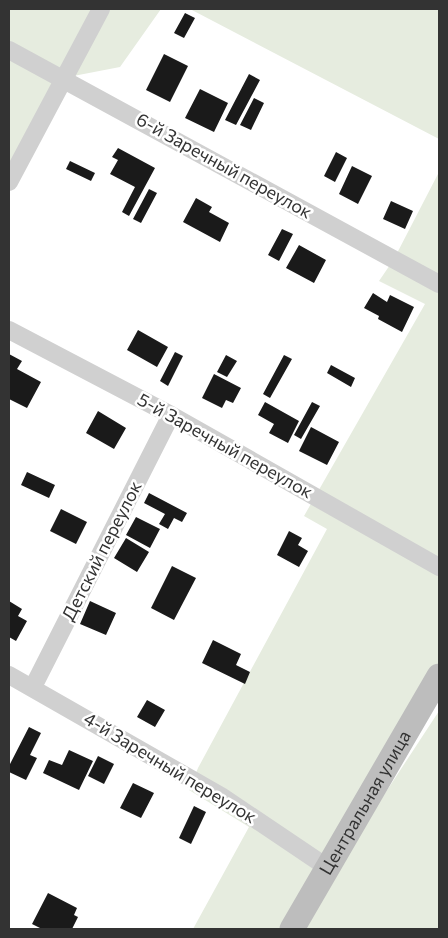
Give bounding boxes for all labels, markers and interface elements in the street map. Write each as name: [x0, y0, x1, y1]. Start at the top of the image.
street label: 6-й Заречный переулок: [133, 108, 317, 223]
street label: 5-й Заречный переулок: [134, 388, 317, 503]
street label: Детский переулок: [56, 477, 146, 624]
street label: 4-й Заречный переулок: [80, 707, 261, 828]
street label: Центральная улица: [314, 726, 415, 878]

